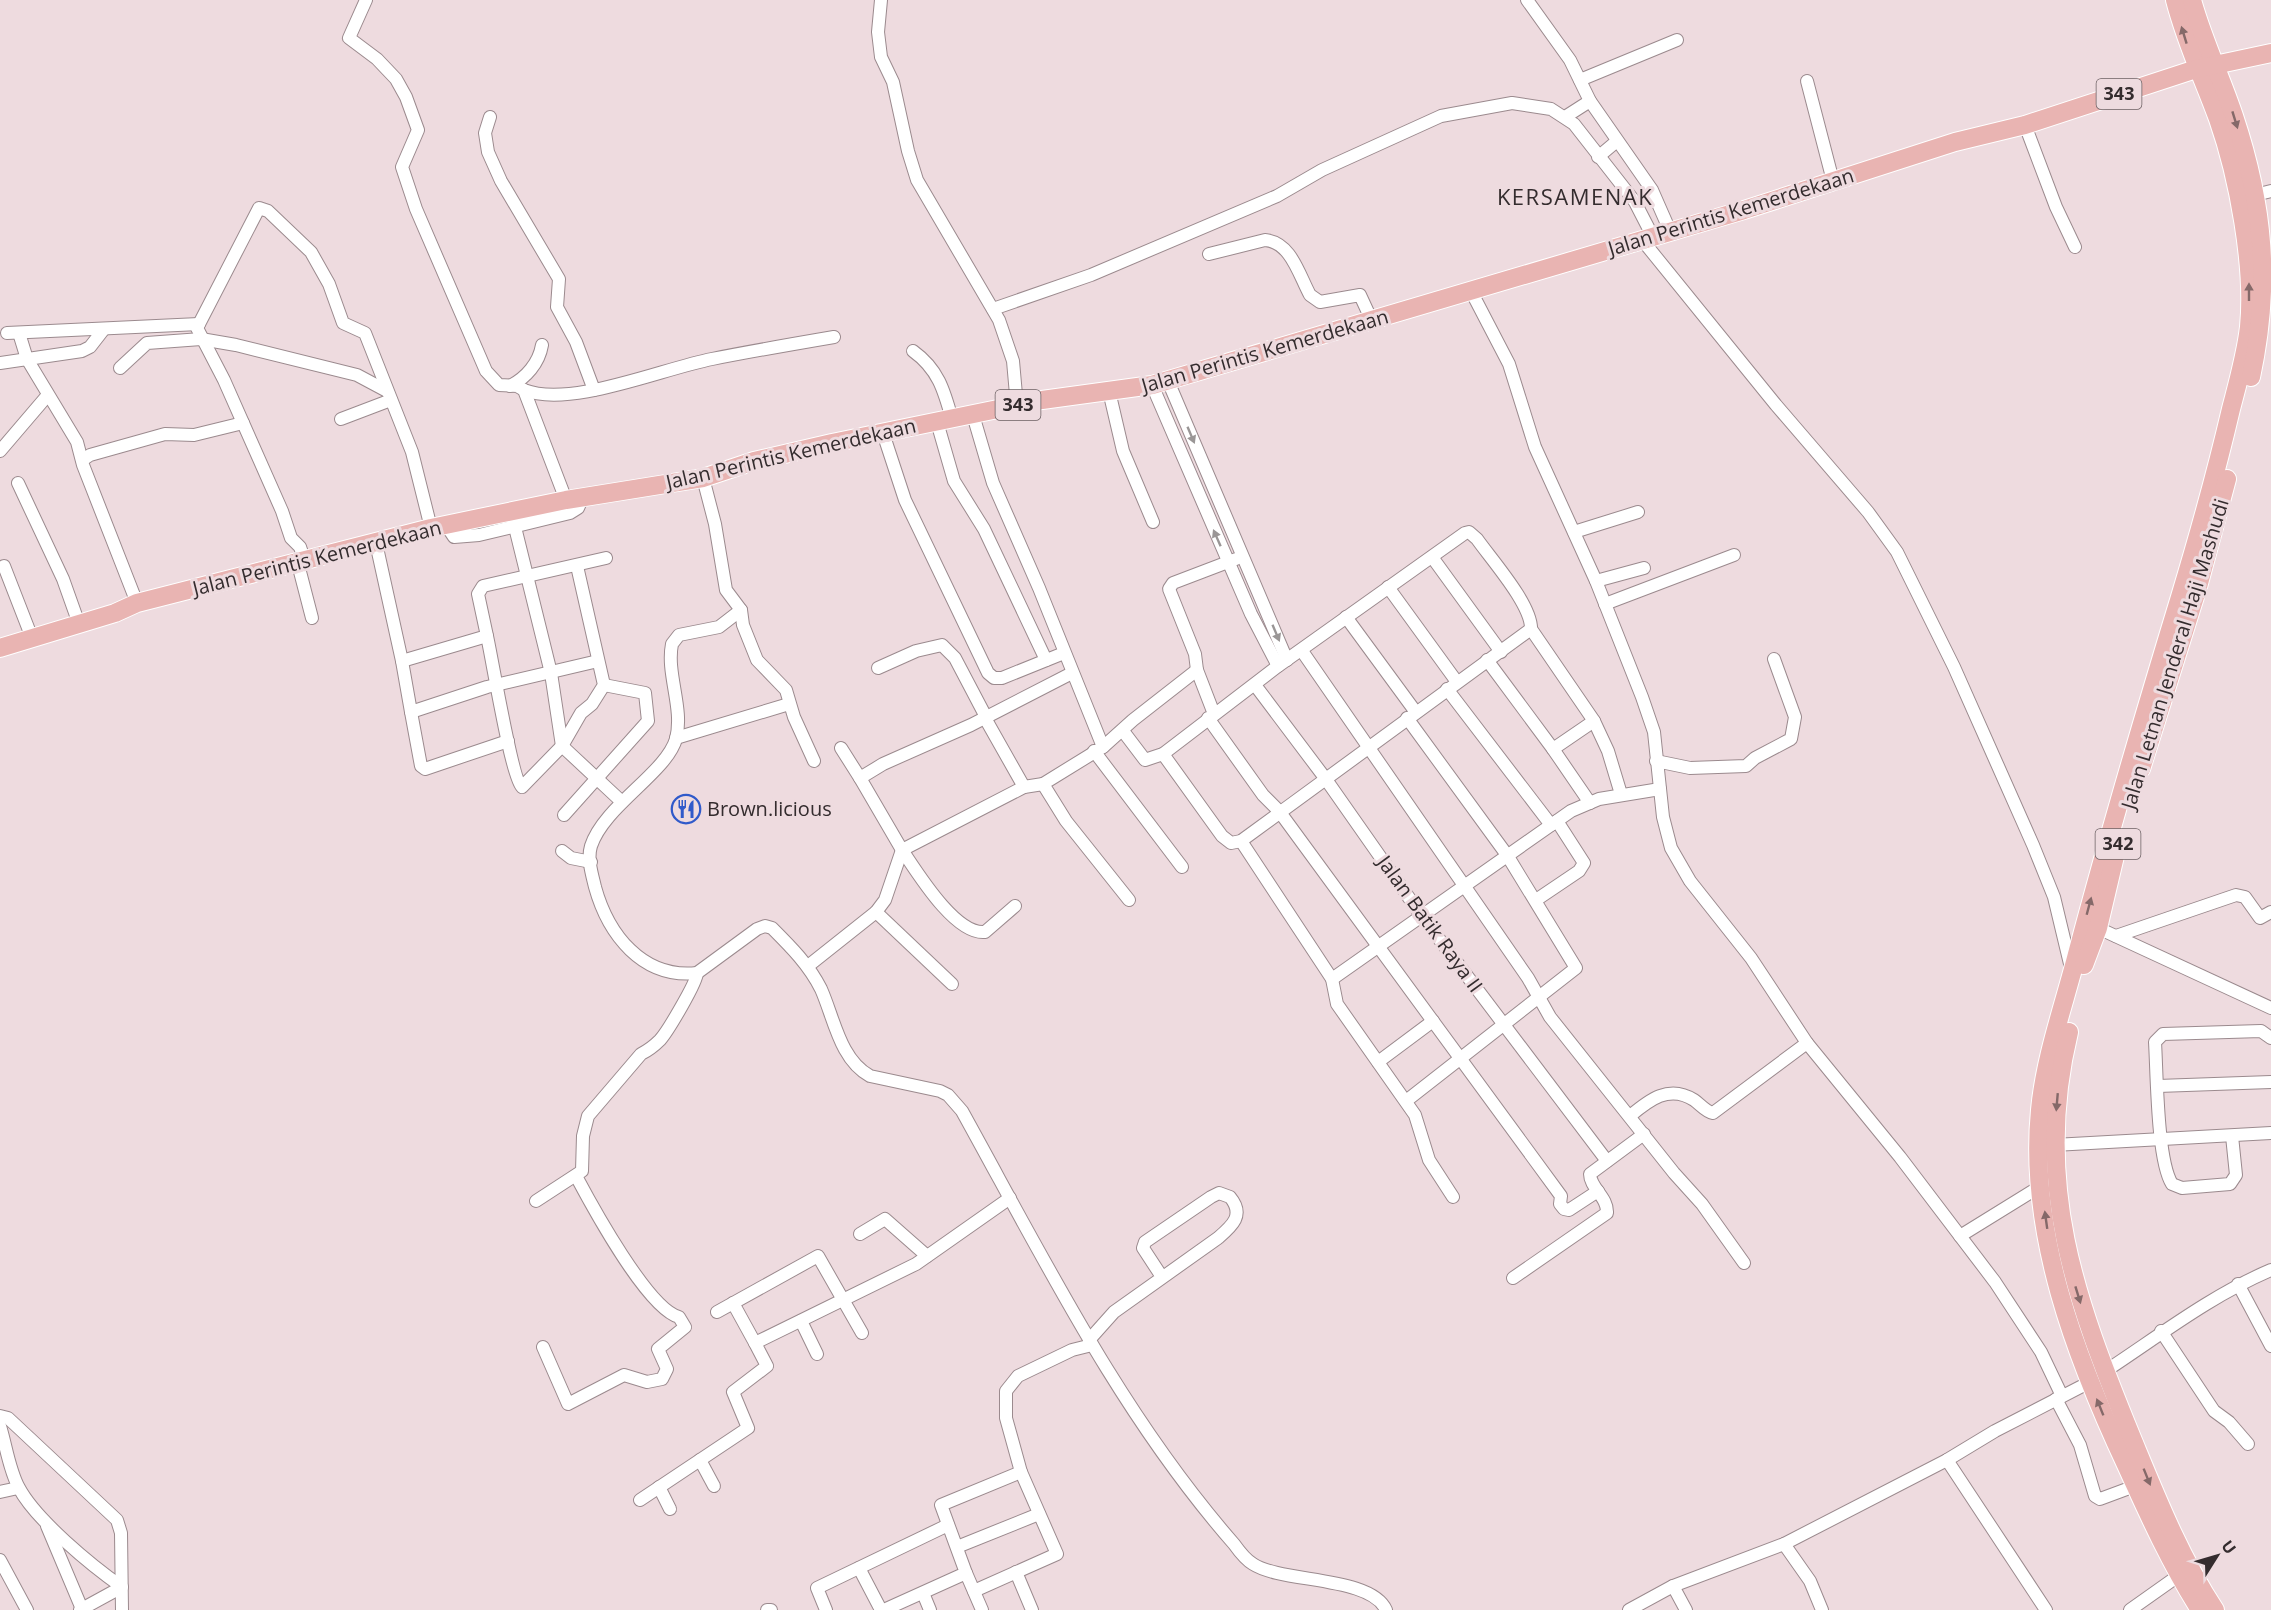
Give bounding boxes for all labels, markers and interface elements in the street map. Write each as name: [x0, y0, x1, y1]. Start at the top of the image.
one-way arrow: [2179, 26, 2188, 44]
road number: 343: [2096, 79, 2142, 109]
one-way arrow: [2231, 111, 2240, 129]
street label: Jalan Perintis Kemerdekaan: [1603, 161, 1857, 262]
district label: KERSAMENAK: [1497, 181, 1653, 211]
one-way arrow: [2244, 282, 2254, 301]
street label: Jalan Perintis Kemerdekaan: [1136, 302, 1391, 399]
road number: 343: [996, 390, 1040, 420]
street label: Jalan Perintis Kemerdekaan: [661, 412, 918, 496]
one-way arrow: [1186, 426, 1196, 444]
street label: Jalan Letnan Jenderal Haji Mashudi: [2114, 495, 2235, 814]
street label: Jalan Perintis Kemerdekaan: [188, 513, 444, 602]
one-way arrow: [1212, 528, 1222, 546]
one-way arrow: [1271, 625, 1280, 642]
restaurant icon: Brown.licious: [670, 793, 702, 825]
place label: Brown.licious: [707, 795, 832, 822]
road number: 342: [2096, 829, 2140, 859]
street label: Jalan Batik Raya II: [1370, 848, 1489, 998]
one-way arrow: [2085, 897, 2094, 915]
one-way arrow: [2052, 1093, 2062, 1112]
one-way arrow: [2041, 1211, 2050, 1230]
one-way arrow: [2074, 1286, 2083, 1304]
one-way arrow: [2095, 1398, 2104, 1416]
one-way arrow: [2143, 1468, 2153, 1486]
north arrow: [2187, 1526, 2247, 1586]
text: U: [2217, 1536, 2241, 1558]

